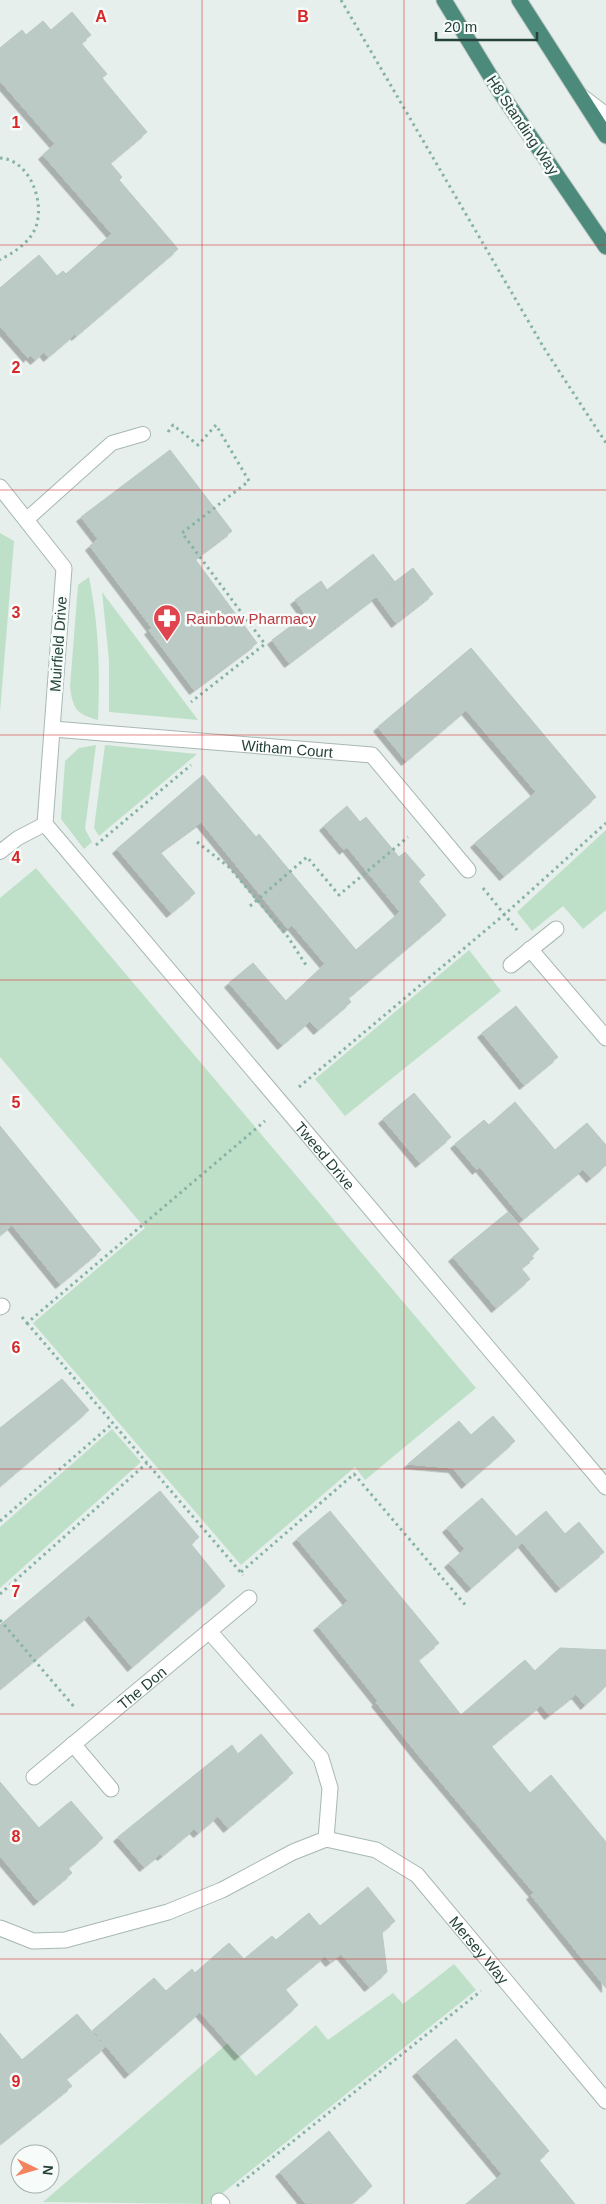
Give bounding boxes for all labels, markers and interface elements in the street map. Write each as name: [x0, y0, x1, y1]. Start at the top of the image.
text: A: [95, 8, 107, 25]
text: B: [297, 8, 309, 25]
scale bar: [436, 10, 537, 42]
text: 20 m: [444, 18, 477, 35]
street label: H8 Standing Way: [483, 72, 563, 178]
text: 1: [12, 114, 21, 131]
text: 2: [12, 359, 21, 376]
street label: Muirfield Drive: [46, 596, 70, 692]
pharmacy icon: Rainbow Pharmacy: [152, 603, 182, 642]
text: 3: [12, 604, 21, 621]
place label: Rainbow Pharmacy: [186, 610, 317, 627]
street label: Witham Court: [241, 736, 334, 760]
text: 4: [12, 849, 21, 866]
text: 5: [12, 1094, 21, 1111]
street label: Tweed Drive: [292, 1118, 359, 1193]
text: 6: [12, 1339, 21, 1356]
text: 7: [12, 1583, 21, 1600]
street label: The Don: [114, 1662, 169, 1712]
text: 8: [12, 1828, 21, 1845]
street label: Mersey Way: [446, 1912, 513, 1987]
text: 9: [12, 2073, 21, 2090]
north arrow: [10, 2144, 60, 2194]
text: N: [40, 2164, 56, 2176]

